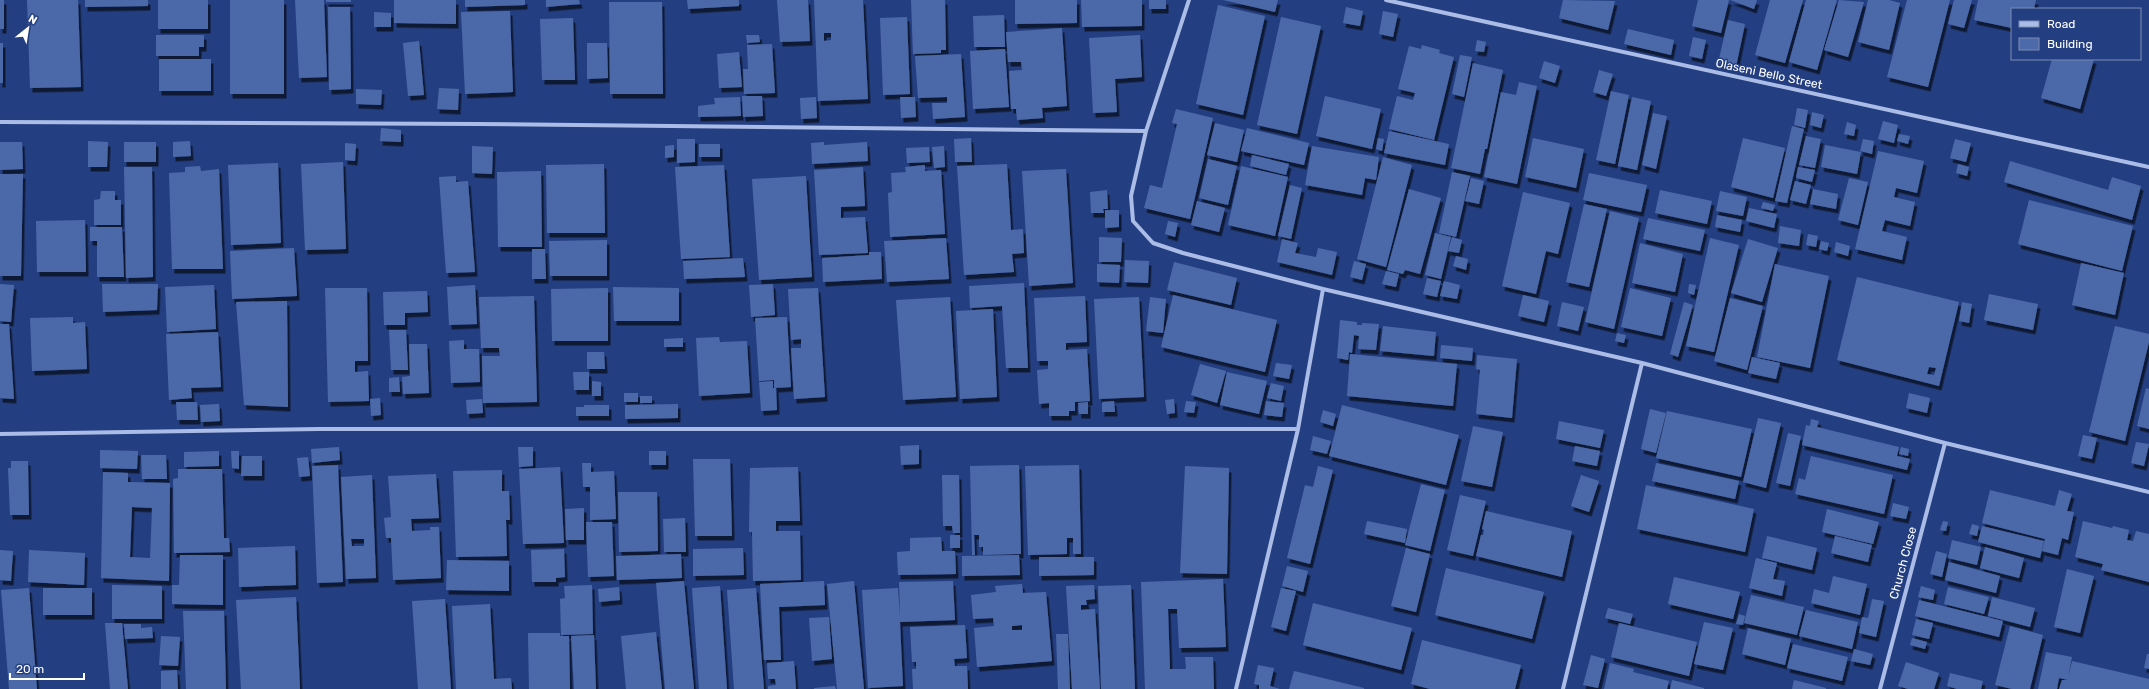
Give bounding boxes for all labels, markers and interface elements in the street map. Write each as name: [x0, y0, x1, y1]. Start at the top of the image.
north arrow: [8, 8, 48, 48]
legend: [2011, 8, 2141, 60]
text: N: [26, 12, 39, 27]
text: Road: [2047, 17, 2075, 31]
text: Building: [2047, 37, 2093, 51]
street label: Olaseni Bello Street: [1714, 56, 1824, 92]
street label: Church Close: [1887, 525, 1919, 601]
scale bar: [10, 655, 84, 681]
text: 20 m: [16, 662, 44, 676]

